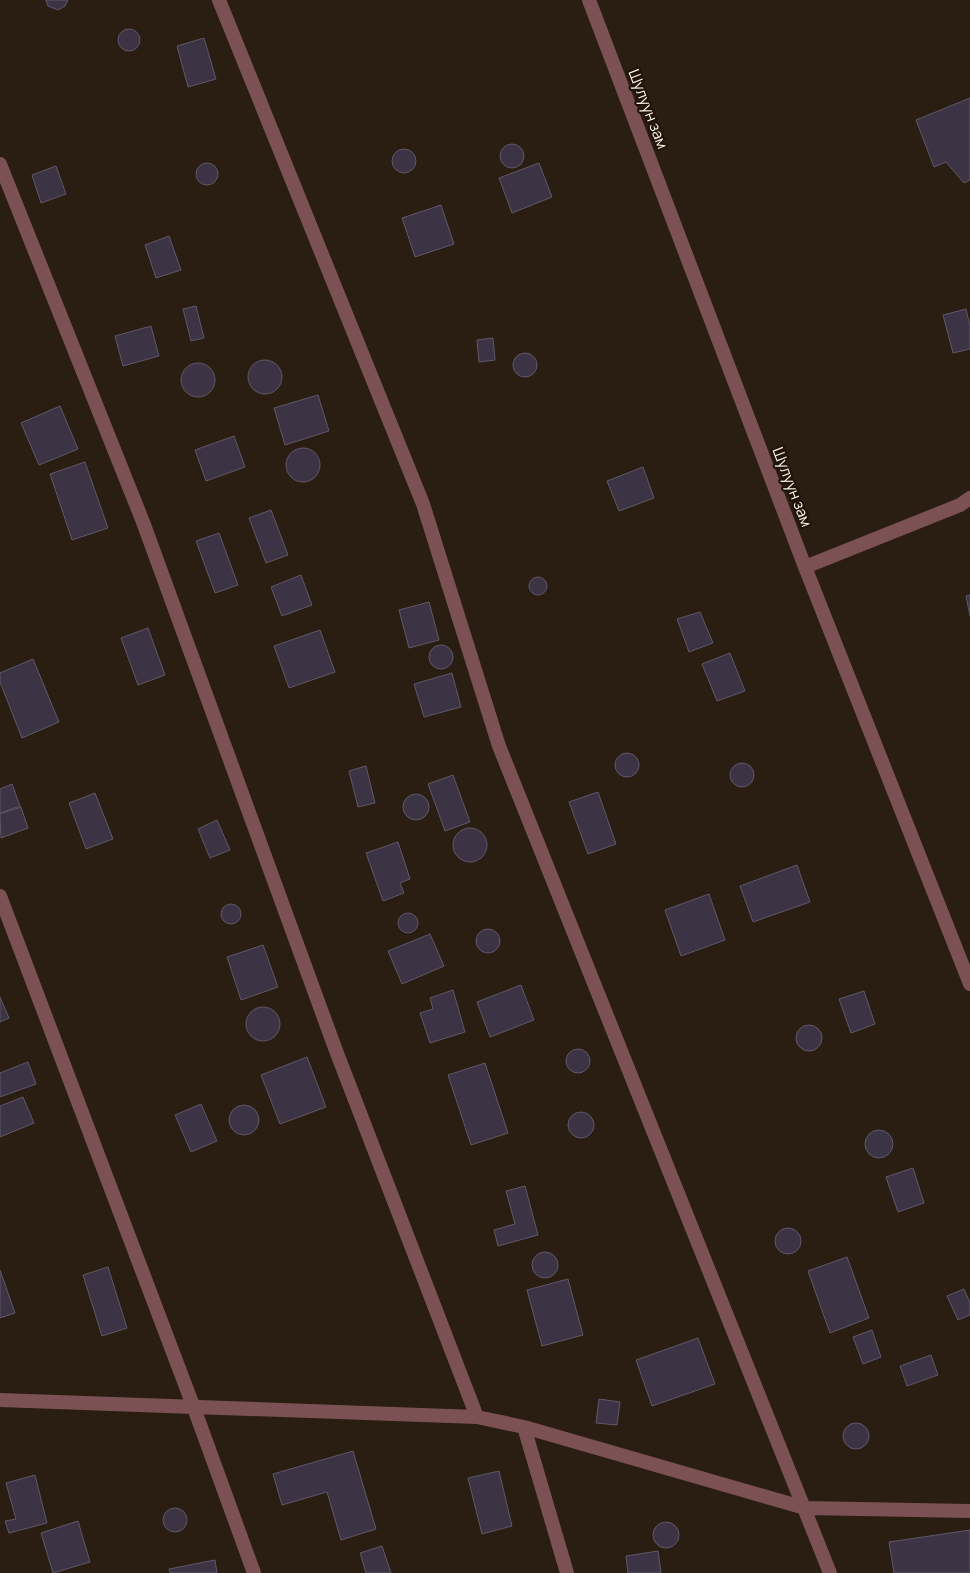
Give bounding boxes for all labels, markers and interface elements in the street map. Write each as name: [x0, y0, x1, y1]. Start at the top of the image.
street label: Шулуун зам: [624, 66, 673, 152]
street label: Шулуун зам: [768, 444, 817, 530]

